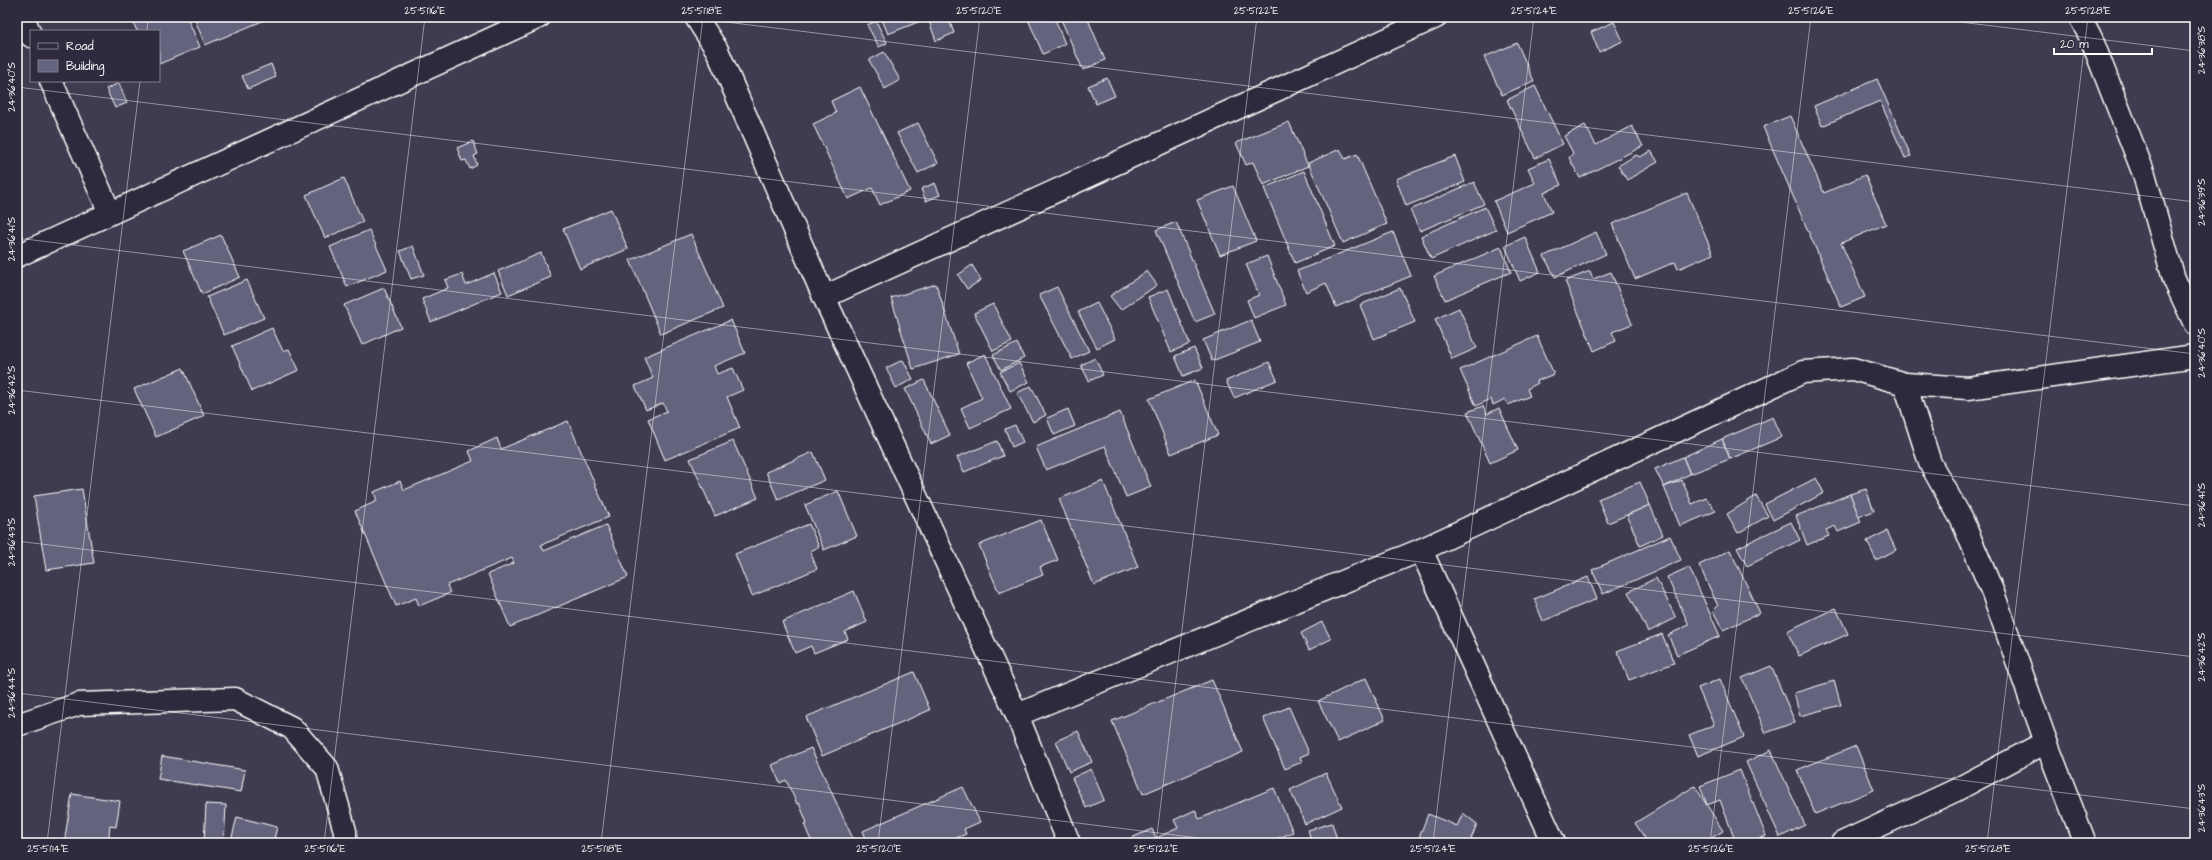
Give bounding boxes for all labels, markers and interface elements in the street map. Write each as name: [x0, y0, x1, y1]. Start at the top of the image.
text: 25°51'16"E: [405, 4, 445, 18]
text: 25°51'18"E: [681, 4, 723, 18]
text: 25°51'20"E: [956, 4, 1002, 18]
text: 25°51'22"E: [1234, 4, 1278, 18]
text: 25°51'24"E: [1511, 4, 1557, 18]
text: 25°51'26"E: [1788, 4, 1834, 18]
text: 25°51'28"E: [2065, 4, 2111, 18]
text: 24°36'38"S: [2195, 25, 2209, 74]
legend: [30, 30, 160, 82]
scale bar: [2054, 30, 2152, 56]
text: 20 m: [2060, 36, 2089, 53]
text: Road: [66, 38, 94, 55]
text: Building: [66, 58, 104, 76]
text: 24°36'40"S: [5, 62, 19, 112]
text: 24°36'39"S: [2195, 178, 2209, 226]
text: 24°36'41"S: [5, 216, 19, 261]
text: 24°36'40"S: [2195, 328, 2209, 378]
text: 24°36'42"S: [5, 365, 19, 415]
text: 24°36'41"S: [2195, 482, 2209, 527]
text: 24°36'43"S: [5, 517, 19, 566]
text: 24°36'42"S: [2195, 632, 2209, 682]
text: 24°36'44"S: [5, 667, 19, 718]
text: 24°36'43"S: [2195, 783, 2209, 832]
text: 25°51'14"E: [27, 842, 69, 856]
text: 25°51'16"E: [305, 842, 345, 856]
text: 25°51'18"E: [581, 842, 623, 856]
text: 25°51'20"E: [856, 842, 902, 856]
text: 25°51'22"E: [1134, 842, 1178, 856]
text: 25°51'24"E: [1410, 842, 1456, 856]
text: 25°51'26"E: [1688, 842, 1734, 856]
text: 25°51'28"E: [1965, 842, 2011, 856]

